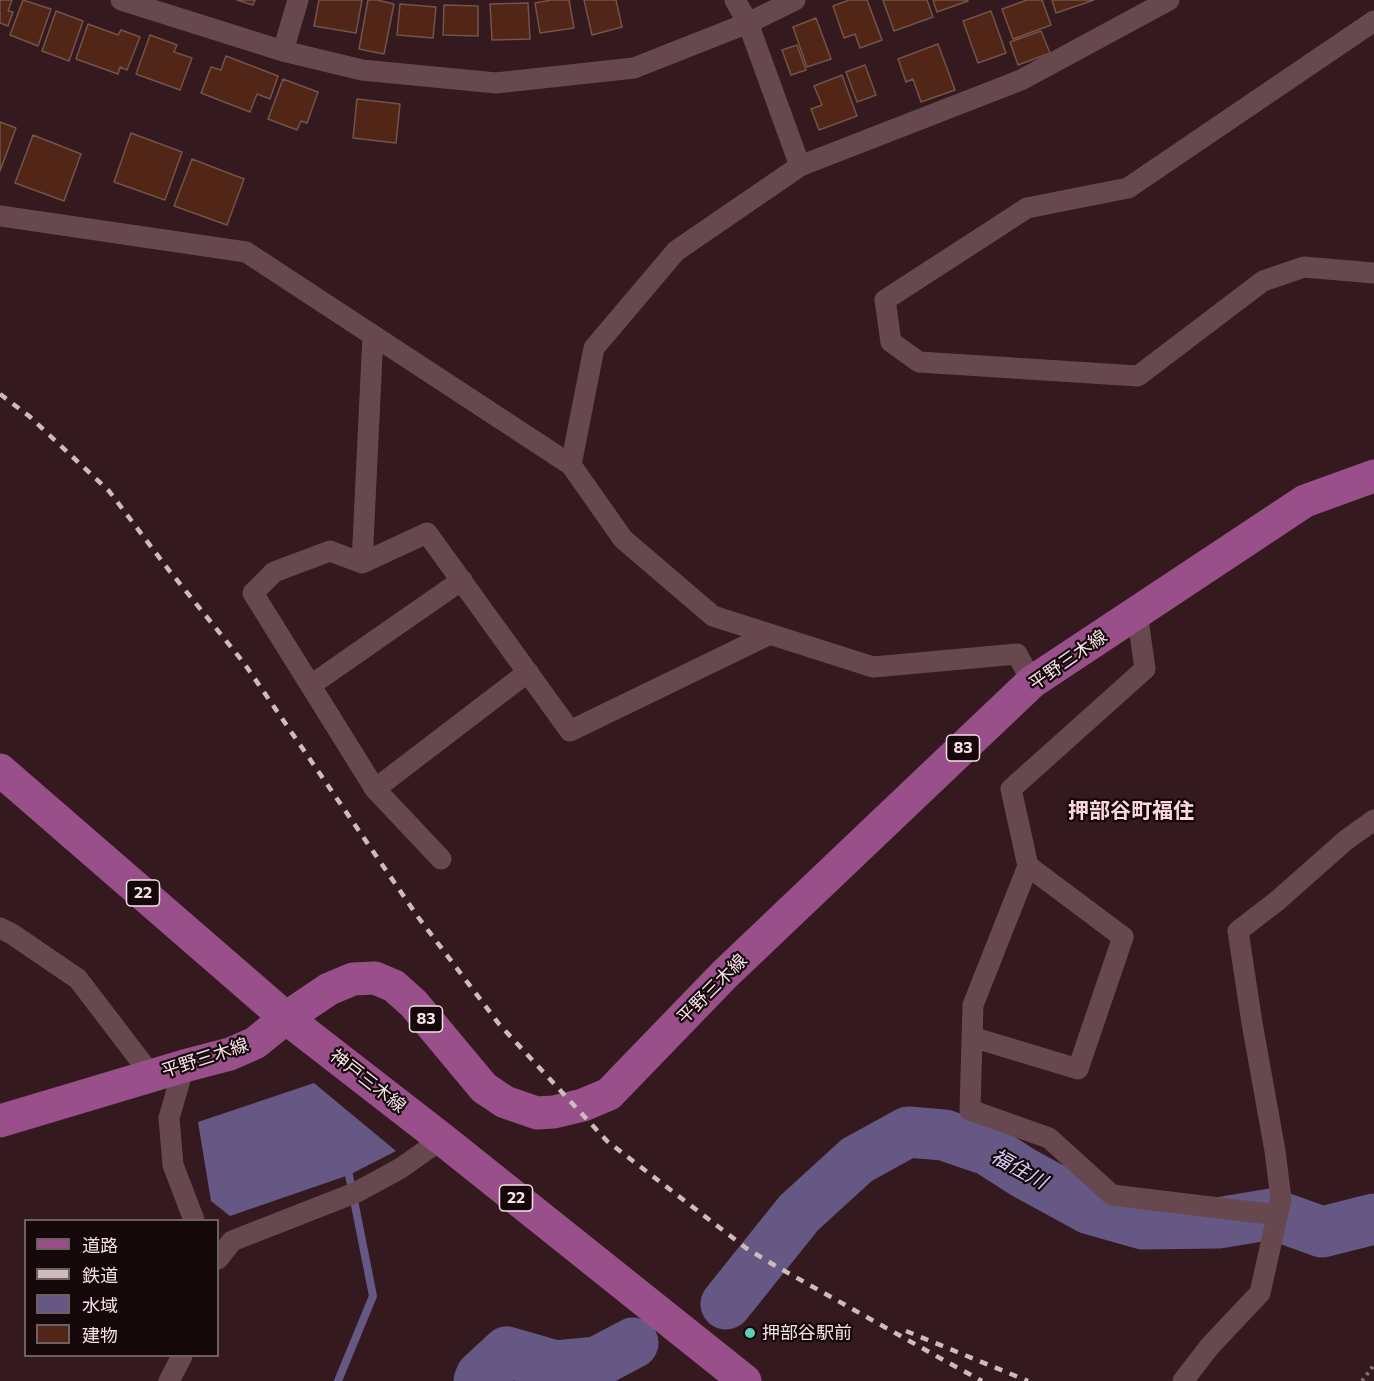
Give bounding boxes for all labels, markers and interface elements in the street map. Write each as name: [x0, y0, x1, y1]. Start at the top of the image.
street label: 平野三木線: [1025, 625, 1111, 695]
road number: 83: [946, 735, 980, 761]
district label: 押部谷町福住: [1068, 798, 1194, 824]
road number: 22: [126, 880, 160, 906]
street label: 平野三木線: [673, 950, 751, 1028]
road number: 83: [410, 1006, 442, 1032]
street label: 平野三木線: [159, 1034, 251, 1082]
street label: 神戸三木線: [326, 1045, 410, 1117]
water label: 福住川: [987, 1144, 1051, 1194]
road number: 22: [500, 1185, 532, 1211]
legend: [24, 1219, 219, 1357]
text: 道路: [82, 1234, 118, 1256]
text: 鉄道: [82, 1264, 118, 1286]
text: 水域: [82, 1294, 118, 1316]
place label: 押部谷駅前: [762, 1322, 852, 1344]
text: 建物: [82, 1324, 118, 1346]
marker: 押部谷駅前: [743, 1326, 757, 1340]

